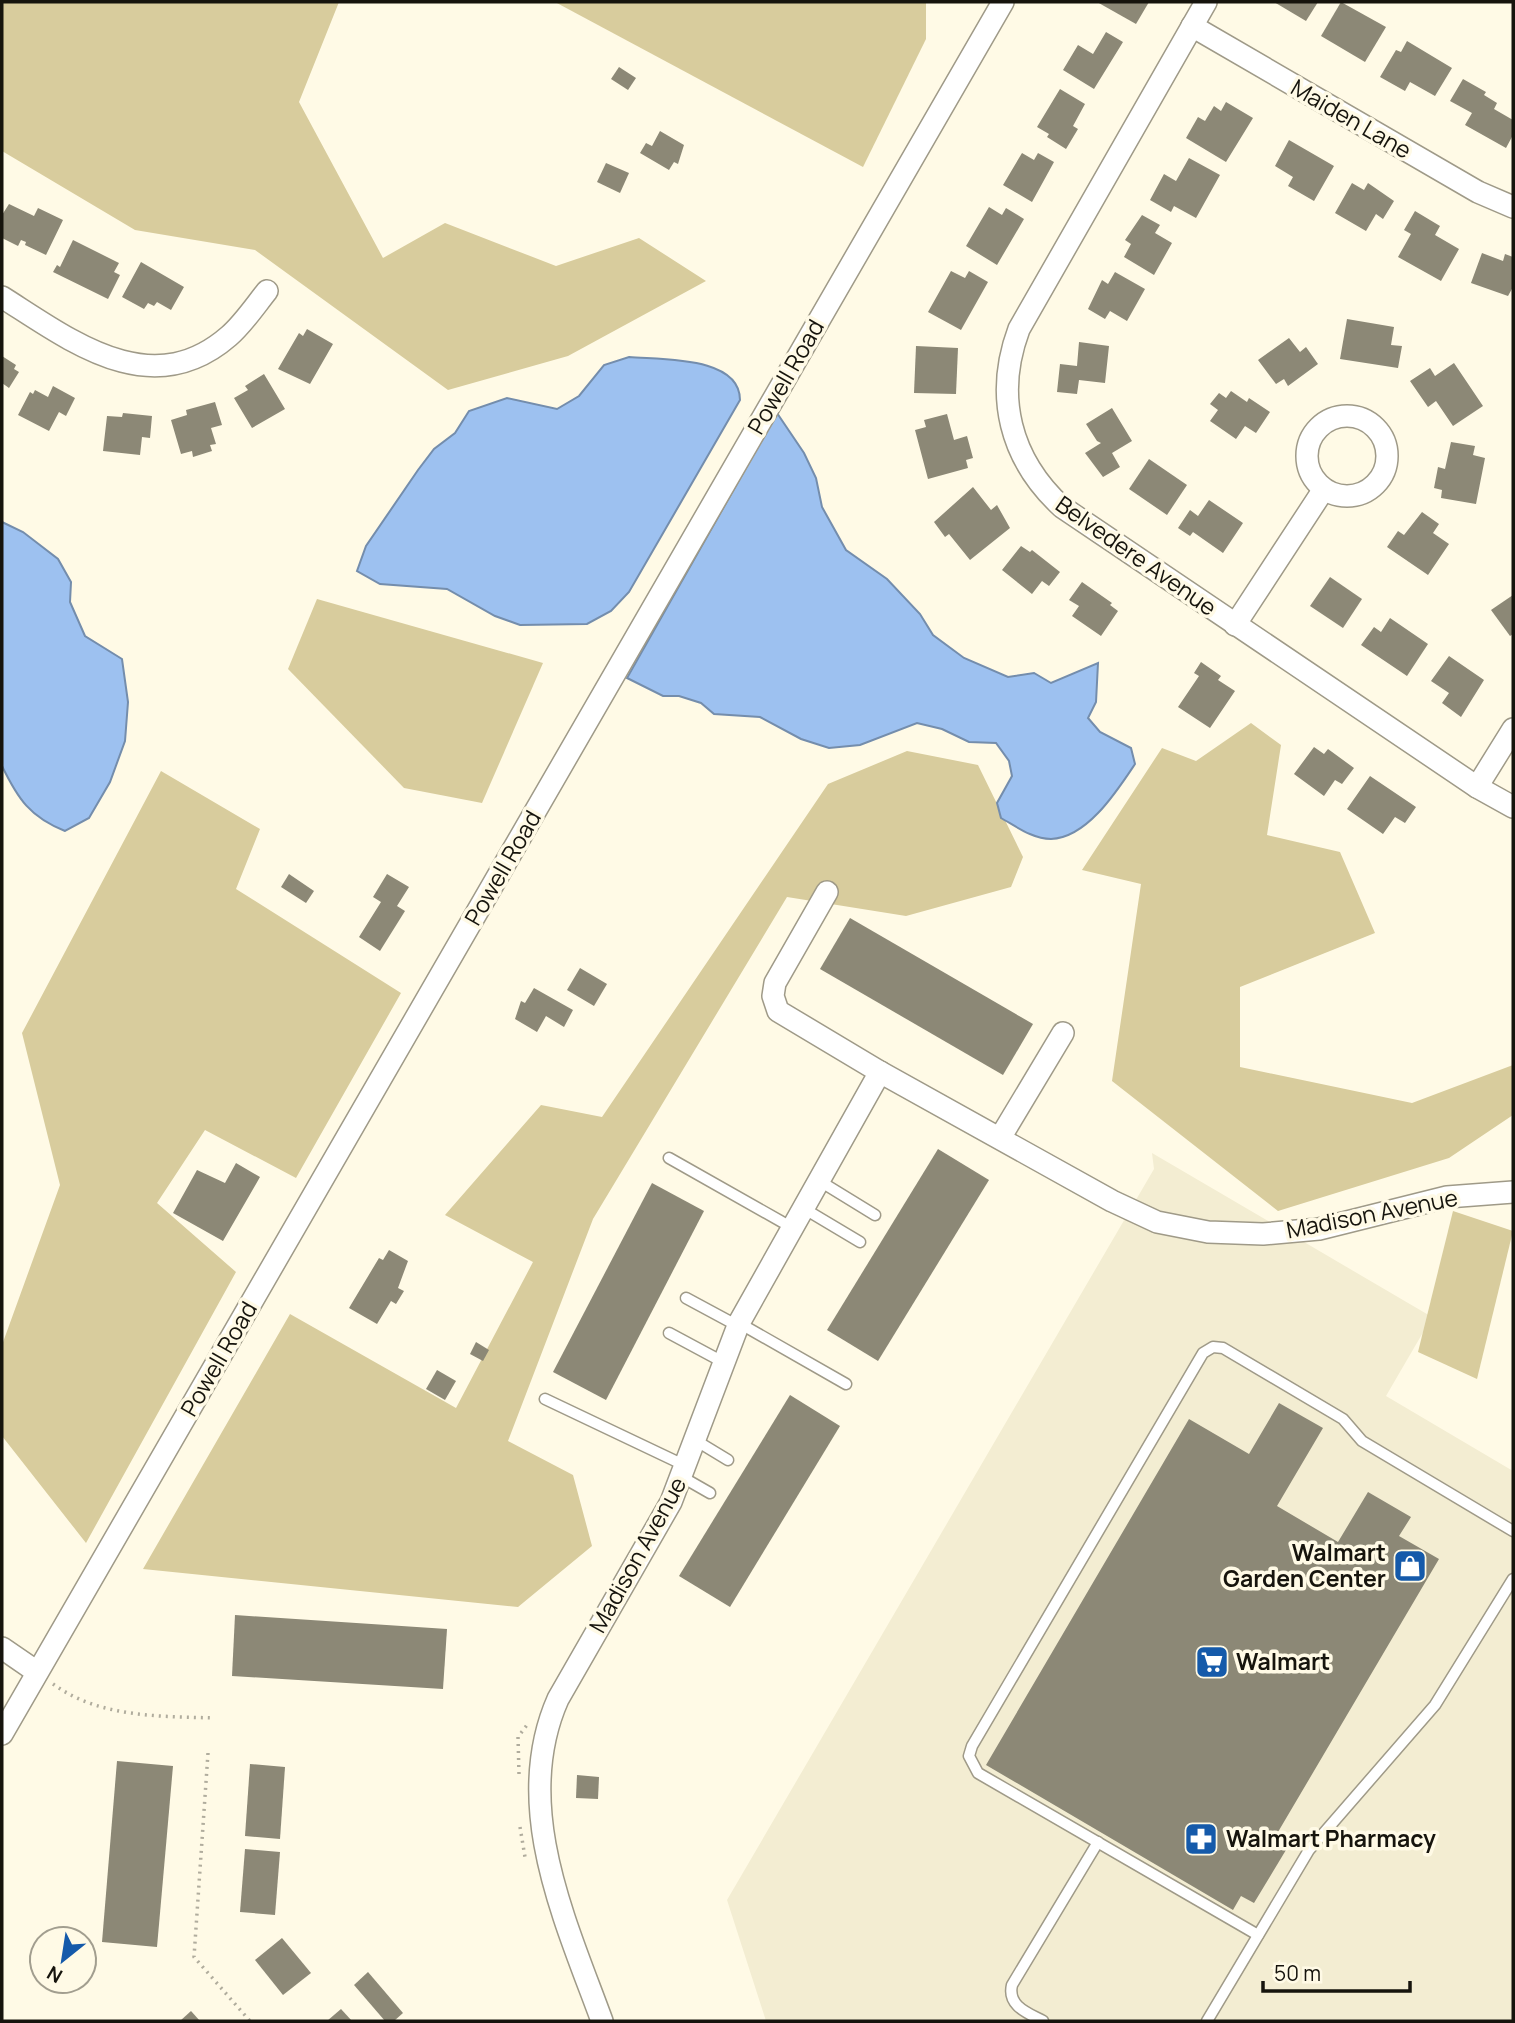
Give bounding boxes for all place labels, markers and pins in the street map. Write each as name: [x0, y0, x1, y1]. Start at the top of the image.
place label: Walmart Garden Center: [1223, 1536, 1386, 1594]
shop icon: Walmart Garden Center: [1391, 1547, 1429, 1585]
supermarket icon: Walmart: [1193, 1643, 1231, 1681]
place label: Walmart: [1236, 1645, 1330, 1677]
pharmacy icon: Walmart Pharmacy: [1182, 1820, 1220, 1858]
place label: Walmart Pharmacy: [1226, 1822, 1436, 1854]

